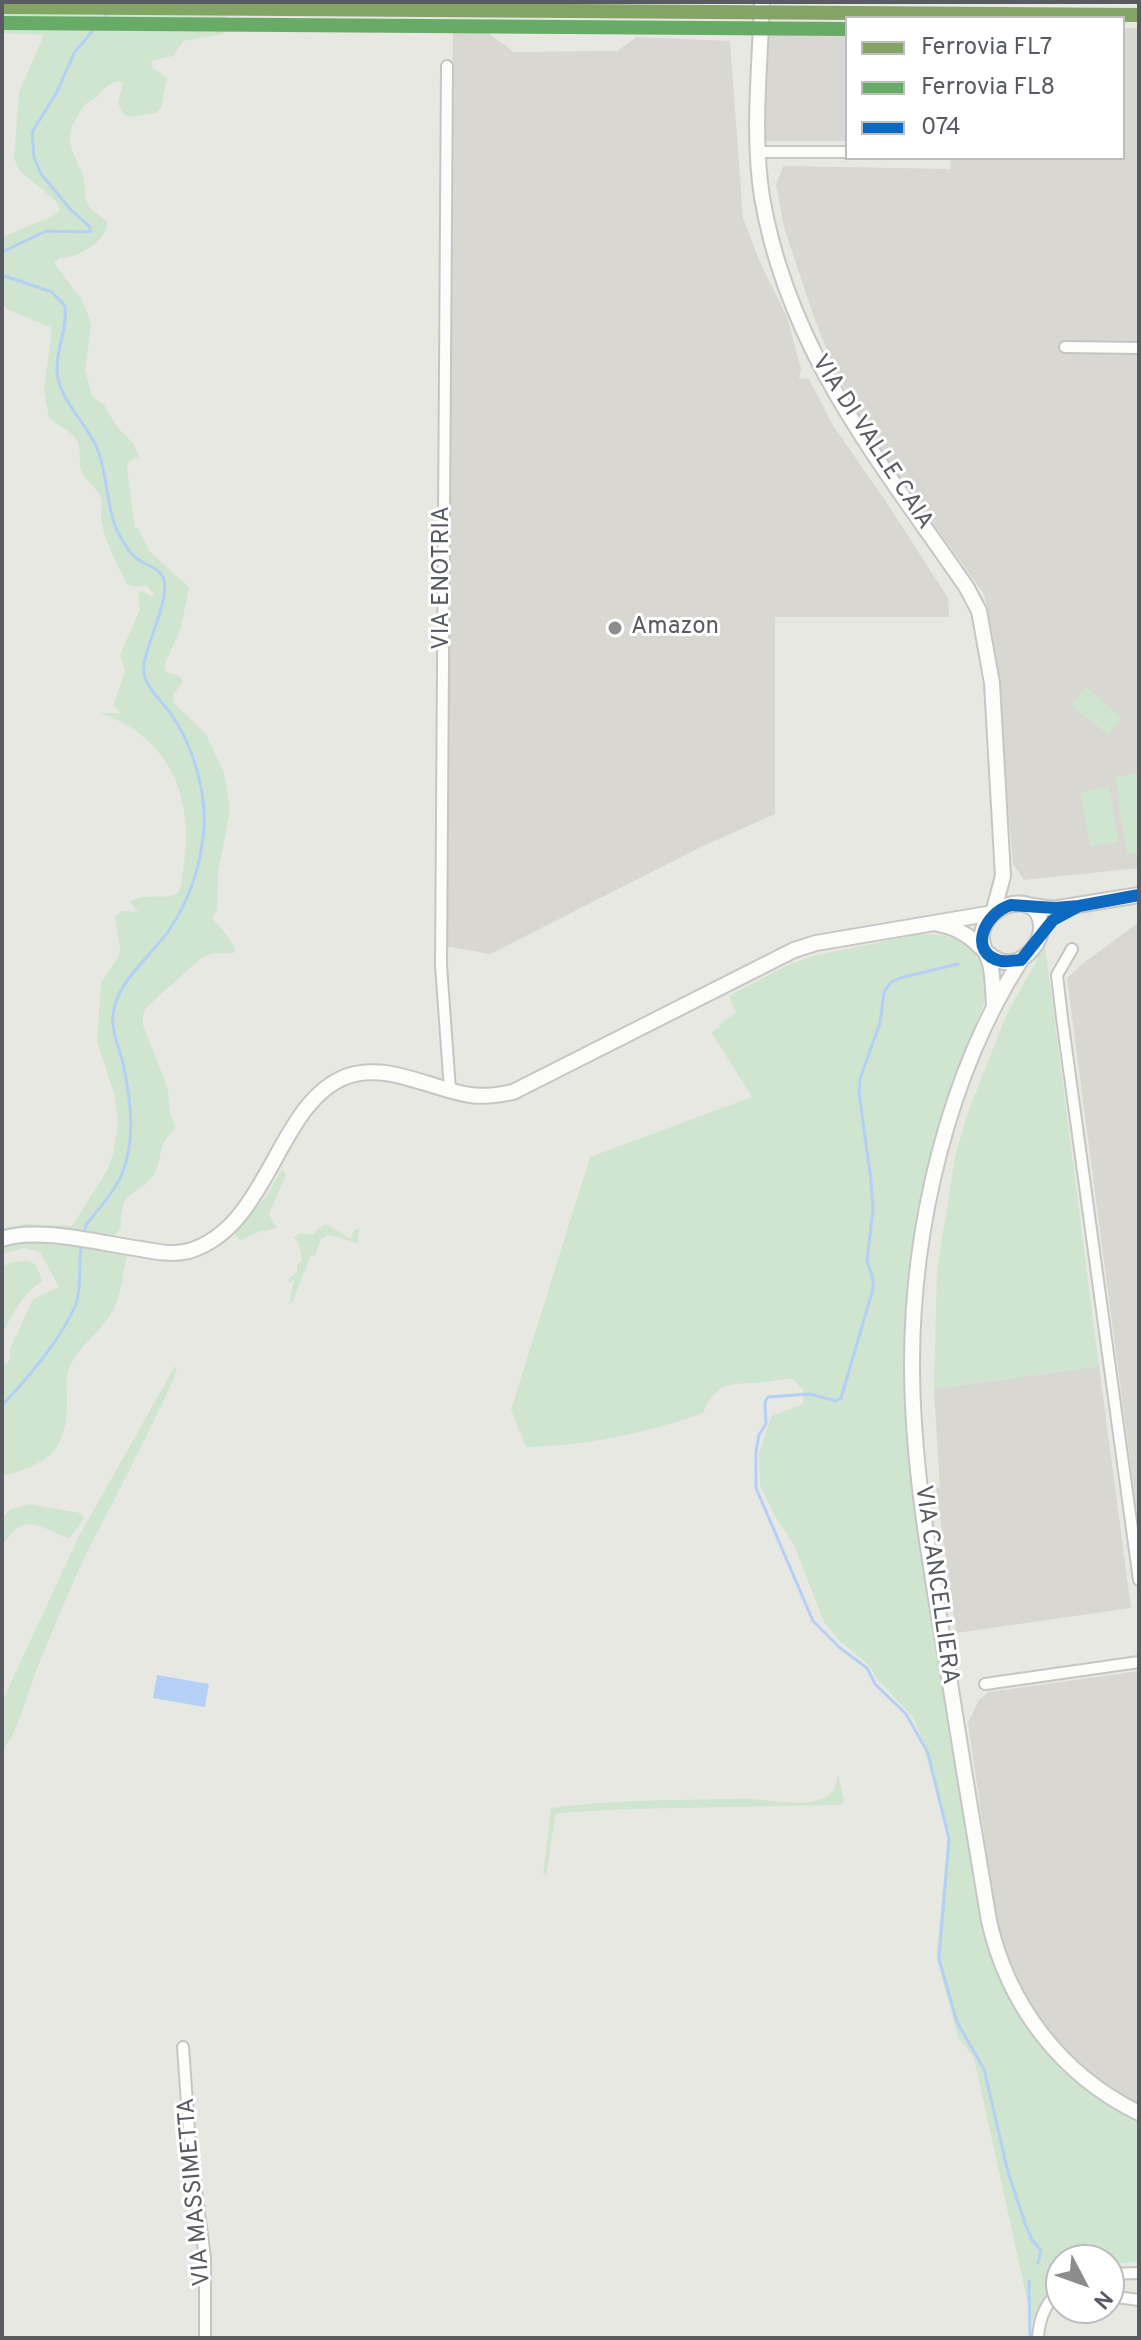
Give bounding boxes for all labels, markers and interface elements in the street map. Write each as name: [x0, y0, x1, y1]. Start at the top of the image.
legend: [845, 16, 1125, 160]
text: Ferrovia FL7: [921, 33, 1052, 63]
text: Ferrovia FL8: [921, 73, 1055, 103]
text: 074: [921, 113, 961, 143]
street label: VIA DI VALLE CAIA: [804, 350, 938, 536]
street label: VIA ENOTRIA: [429, 506, 457, 650]
place label: Amazon: [631, 614, 719, 642]
marker: Amazon: [606, 619, 624, 637]
street label: VIA CANCELLIERA: [907, 1484, 963, 1686]
street label: VIA MASSIMETTA: [173, 2096, 219, 2288]
north arrow: [1045, 2244, 1125, 2324]
text: N: [1087, 2284, 1117, 2314]

